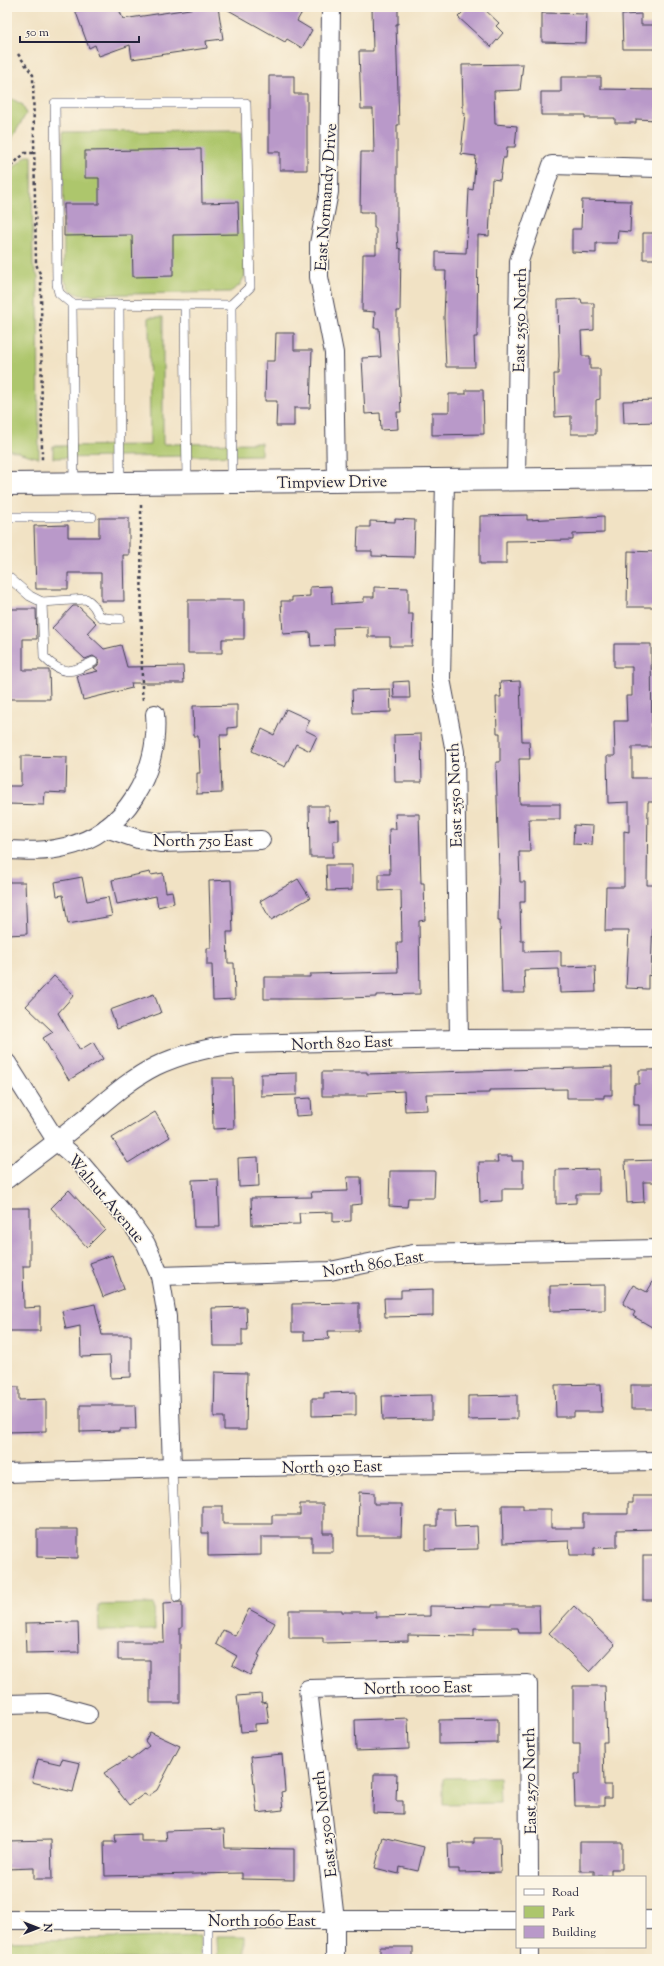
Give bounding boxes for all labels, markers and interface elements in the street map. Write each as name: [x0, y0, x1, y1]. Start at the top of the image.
scale bar: [20, 18, 139, 44]
text: 50 m: [25, 24, 49, 42]
street label: East Normandy Drive: [311, 122, 344, 272]
street label: East 2550 North: [509, 267, 534, 373]
street label: Timpview Drive: [277, 471, 387, 496]
street label: East 2550 North: [443, 742, 470, 848]
street label: North 750 East: [153, 831, 253, 854]
street label: North 820 East: [291, 1031, 394, 1058]
street label: Walnut Avenue: [61, 1150, 149, 1249]
street label: North 860 East: [321, 1246, 426, 1285]
street label: North 930 East: [282, 1456, 383, 1481]
street label: North 1000 East: [364, 1677, 473, 1702]
street label: East 2570 North: [519, 1727, 544, 1835]
street label: East 2500 North: [308, 1768, 344, 1879]
legend: [516, 1876, 646, 1948]
text: Road: [552, 1884, 579, 1902]
text: Park: [552, 1904, 575, 1922]
north arrow: [18, 1908, 58, 1948]
street label: North 1060 East: [208, 1911, 316, 1934]
text: N: [39, 1923, 55, 1933]
text: Building: [552, 1924, 596, 1942]

